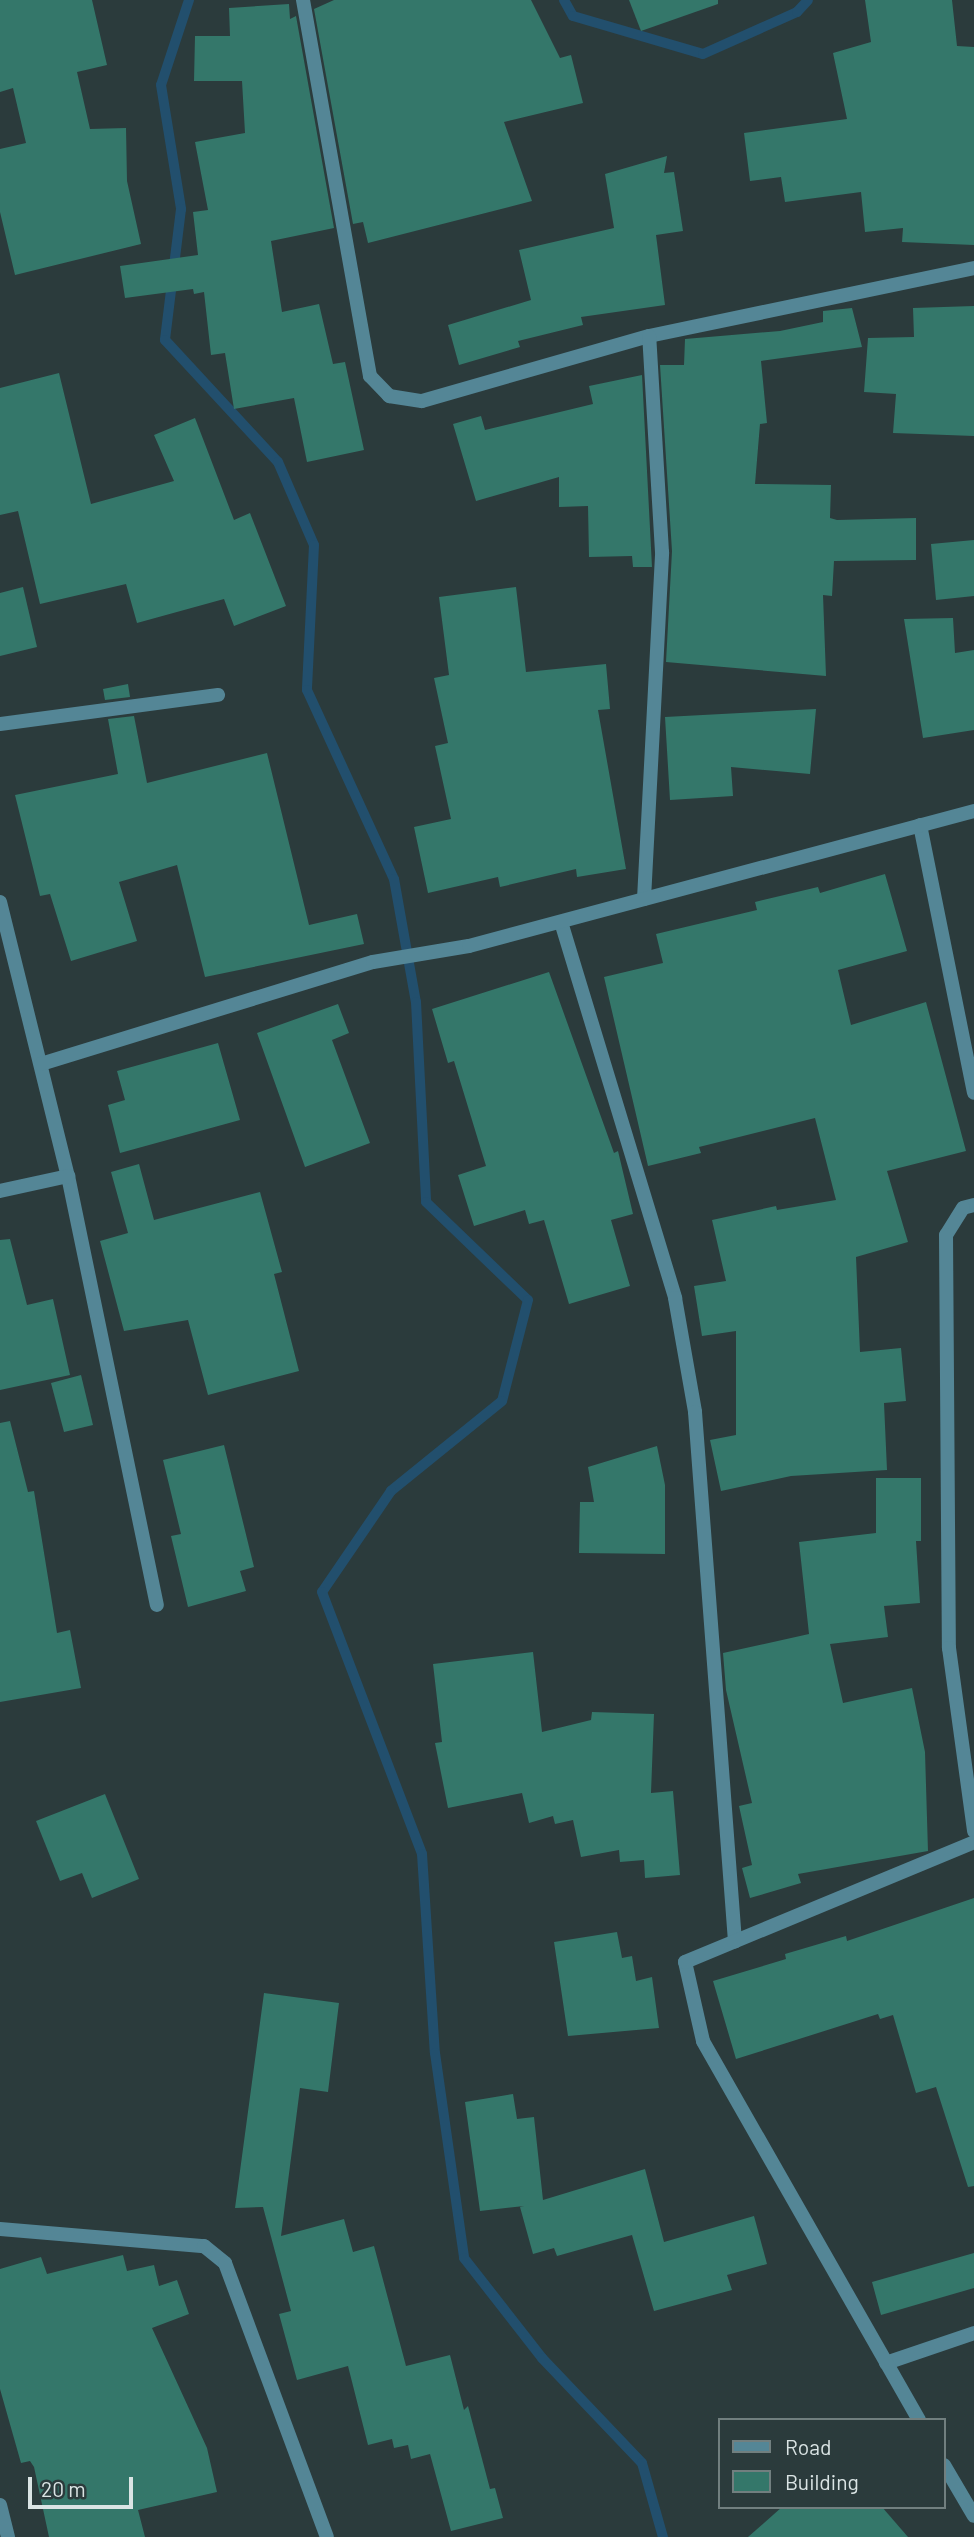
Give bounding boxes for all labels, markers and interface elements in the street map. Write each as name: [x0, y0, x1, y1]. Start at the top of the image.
legend: [718, 2418, 946, 2509]
text: Road: [785, 2434, 831, 2459]
scale bar: [32, 2464, 136, 2508]
text: Building: [785, 2469, 859, 2494]
text: 20 m: [41, 2476, 86, 2501]

